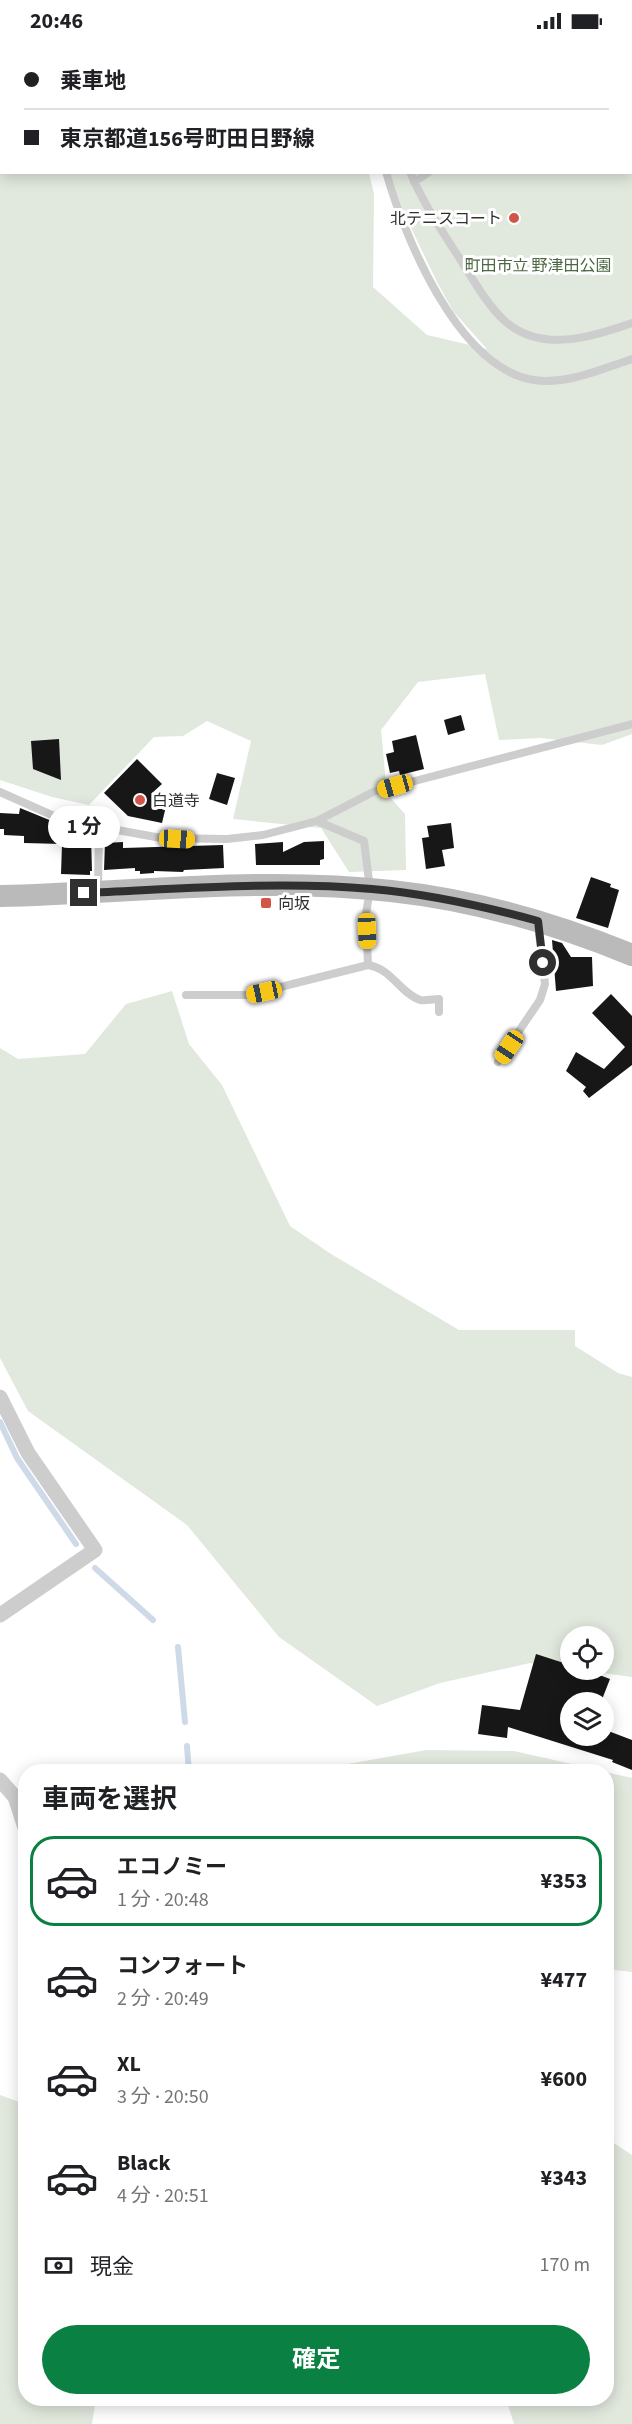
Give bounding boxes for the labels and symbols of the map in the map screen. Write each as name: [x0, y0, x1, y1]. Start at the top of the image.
place label: 北テニスコート: [390, 208, 502, 230]
marker: 北テニスコート: [507, 211, 521, 225]
park label: 町田市立 野津田公園: [464, 255, 612, 277]
car: [375, 772, 415, 800]
place label: 白道寺: [152, 790, 200, 812]
marker: 白道寺: [133, 793, 147, 807]
callout: 1 分: [48, 806, 120, 848]
car: [159, 829, 195, 849]
route end: [70, 879, 97, 906]
place label: 向坂: [278, 893, 310, 915]
marker: 向坂: [259, 896, 273, 910]
car: [357, 913, 377, 949]
route start: [529, 949, 556, 976]
car: [245, 979, 283, 1005]
car: [491, 1027, 527, 1067]

